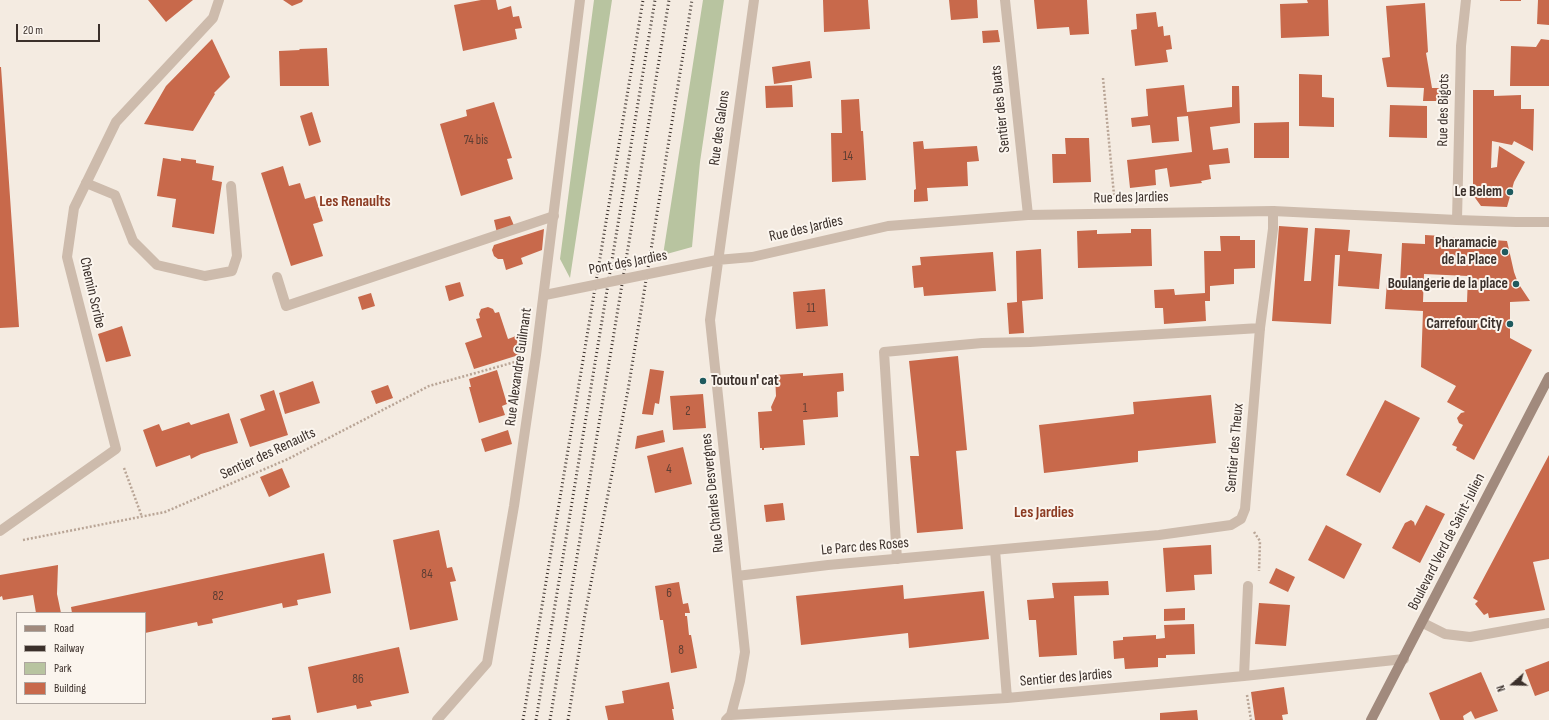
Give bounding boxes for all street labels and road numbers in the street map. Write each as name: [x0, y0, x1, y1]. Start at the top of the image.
street label: Sentier des Buats: [987, 64, 1015, 154]
street label: Rue des Bigots: [1434, 73, 1454, 147]
street label: Rue des Galons: [706, 89, 734, 167]
street label: Rue des Jardies: [1093, 188, 1169, 208]
street label: Rue des Jardies: [767, 212, 845, 246]
street label: Pont des Jardies: [587, 247, 669, 279]
street label: Chemin Scribe: [75, 256, 109, 330]
street label: Rue Alexandre Guilmant: [502, 307, 536, 427]
street label: Sentier des Theux: [1222, 403, 1248, 493]
street label: Sentier des Renaults: [218, 424, 318, 484]
street label: Rue Charles Desvergnes: [698, 432, 728, 554]
street label: Boulevard Verd de Saint-Julien: [1405, 471, 1489, 613]
street label: Le Parc des Roses: [820, 534, 910, 560]
street label: Sentier des Jardies: [1019, 665, 1113, 691]

